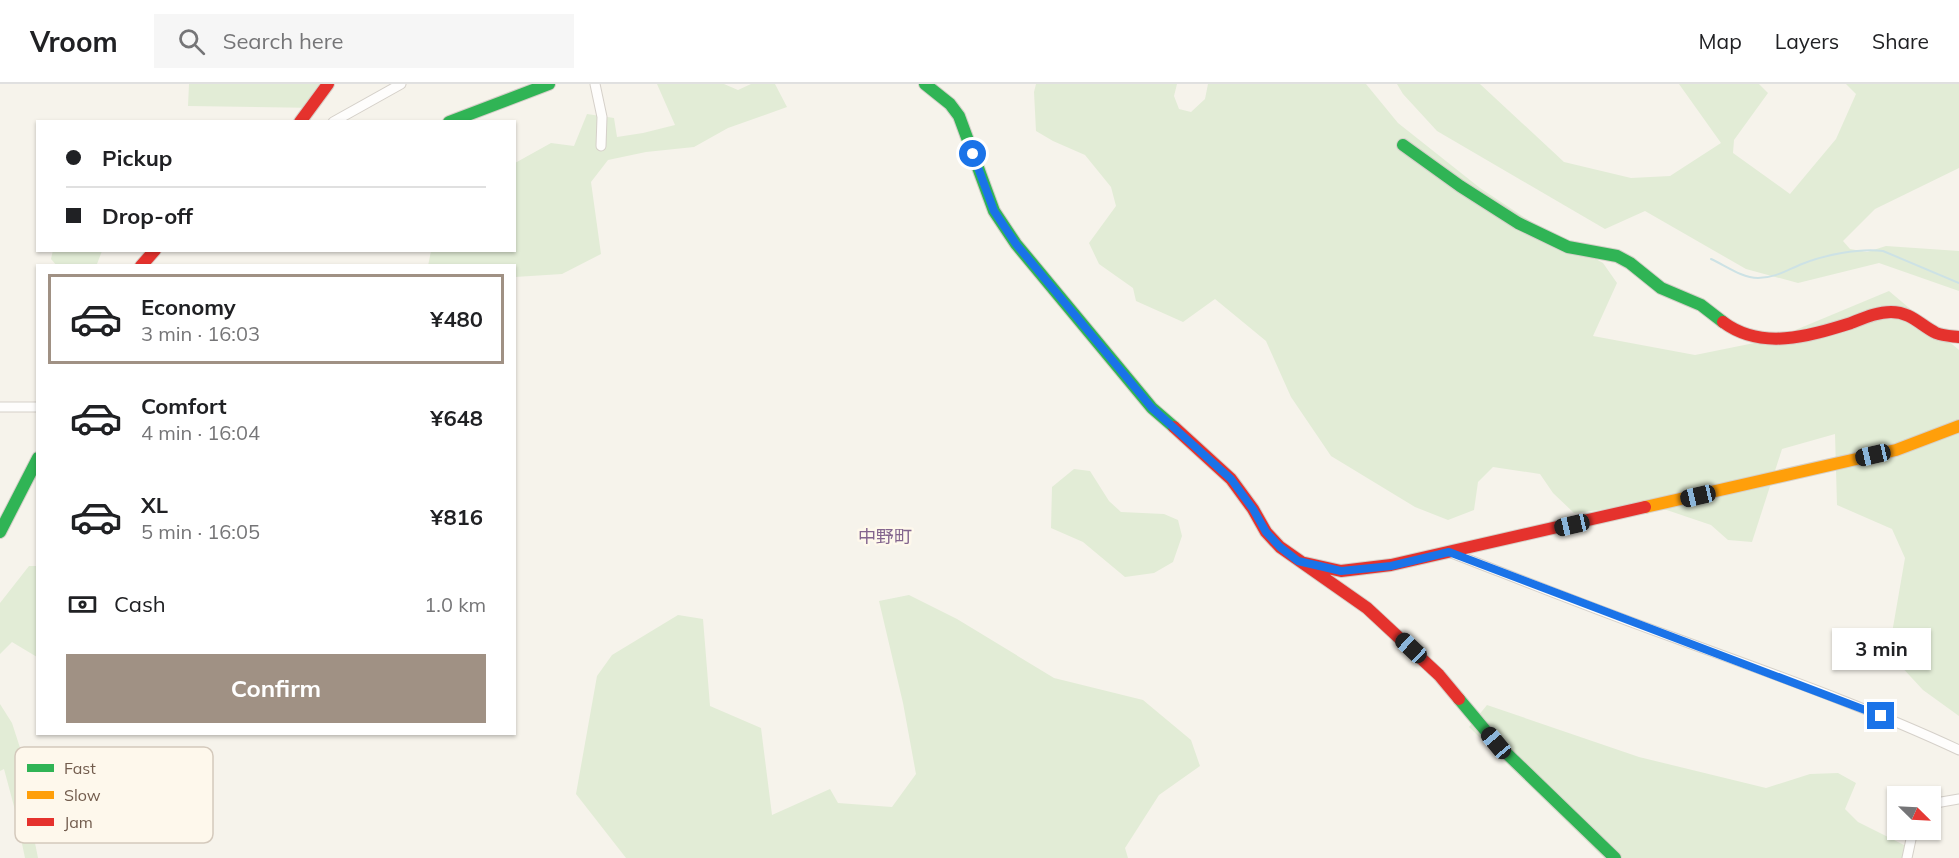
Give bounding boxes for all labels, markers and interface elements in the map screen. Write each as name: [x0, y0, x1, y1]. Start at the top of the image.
search box: [154, 14, 574, 68]
text: Vroom: [30, 24, 118, 59]
icon: search: [175, 25, 208, 58]
text: Search here: [223, 27, 344, 55]
text: Map: [1699, 28, 1742, 54]
text: Layers: [1775, 28, 1839, 54]
text: Share: [1872, 28, 1929, 54]
route start: [959, 140, 986, 167]
text: Pickup: [102, 144, 172, 172]
text: Drop-off: [102, 202, 193, 230]
icon: car: [69, 292, 123, 346]
text: Economy: [141, 293, 236, 321]
text: ¥480: [430, 305, 483, 333]
text: 3 min · 16:03: [141, 321, 260, 346]
icon: car: [69, 391, 123, 445]
text: Comfort: [141, 392, 227, 420]
text: ¥648: [430, 404, 483, 432]
text: 4 min · 16:04: [141, 420, 260, 445]
car: [1853, 442, 1893, 468]
car: [1678, 483, 1718, 509]
icon: car: [69, 490, 123, 544]
text: XL: [141, 491, 168, 519]
text: ¥816: [430, 503, 483, 531]
car: [1552, 512, 1592, 538]
text: 5 min · 16:05: [141, 519, 260, 544]
district label: 中野町: [858, 525, 912, 548]
icon: cash: [66, 588, 99, 621]
text: Cash: [114, 590, 166, 618]
text: 1.0 km: [424, 592, 486, 617]
car: [1392, 629, 1430, 667]
callout: 3 min: [1832, 629, 1930, 671]
text: 3 min: [1855, 636, 1908, 661]
button: Confirm: [66, 654, 486, 723]
route end: [1867, 702, 1894, 729]
car: [1478, 723, 1514, 763]
legend: [15, 747, 213, 843]
text: Fast: [64, 758, 96, 778]
text: Slow: [64, 785, 101, 805]
north arrow: [1887, 786, 1941, 840]
map controls: [1887, 786, 1941, 840]
text: Jam: [64, 812, 93, 832]

